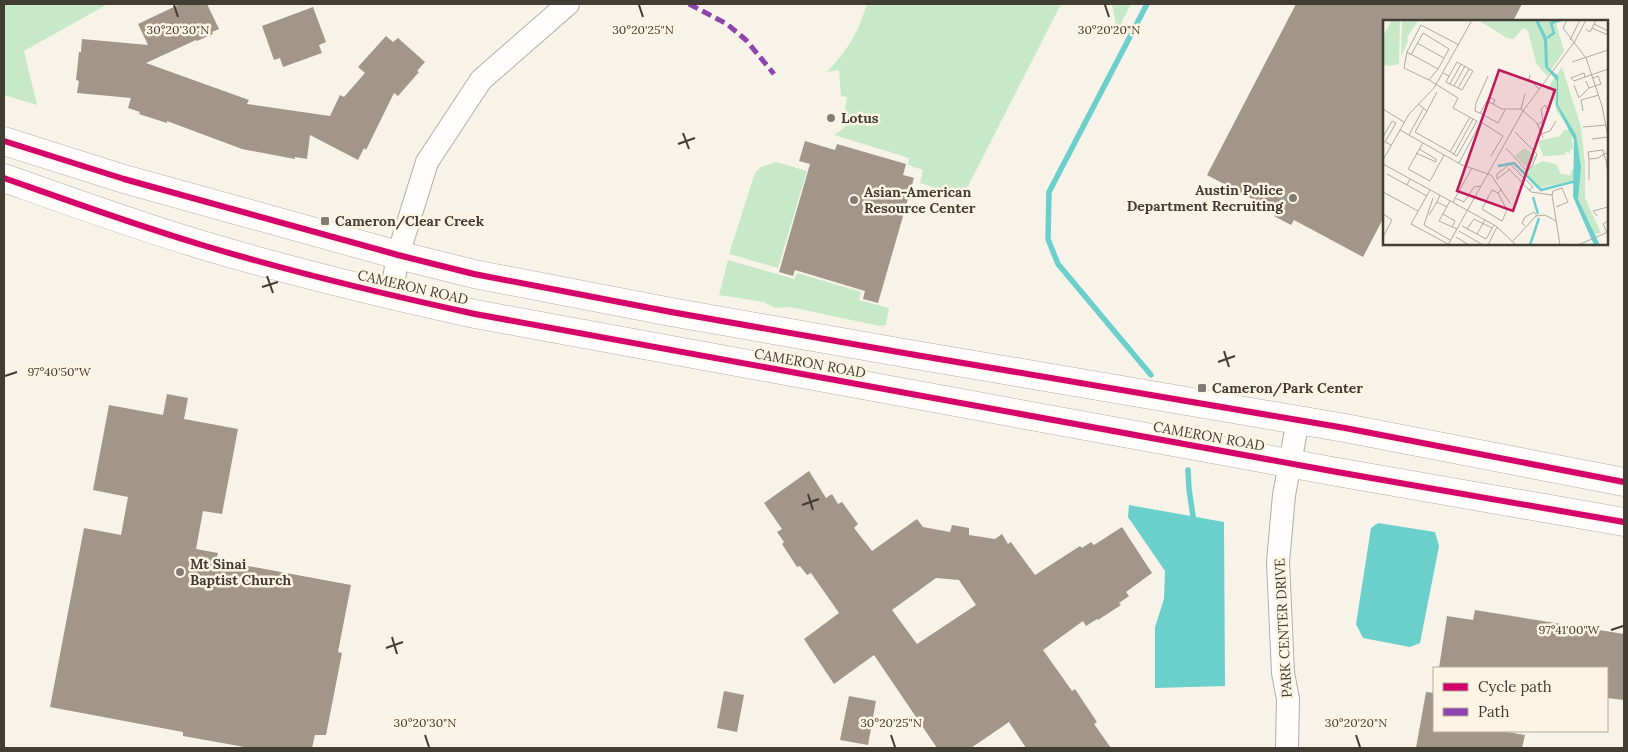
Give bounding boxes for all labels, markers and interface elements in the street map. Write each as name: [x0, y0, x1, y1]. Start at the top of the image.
inset map: [1383, 20, 1608, 245]
text: 30°20'30"N: [147, 22, 209, 37]
text: 30°20'25"N: [612, 22, 674, 37]
text: 30°20'20"N: [1078, 22, 1140, 37]
place label: Lotus: [841, 109, 879, 127]
marker: Lotus: [825, 112, 837, 124]
place label: Austin Police Department Recruiting: [1127, 181, 1284, 215]
place label: Asian-American Resource Center: [864, 183, 976, 217]
marker: Austin Police Department Recruiting: [1287, 192, 1299, 204]
marker: Asian-American Resource Center: [848, 194, 860, 206]
place label: Cameron/Clear Creek: [335, 212, 485, 230]
marker: Cameron/Clear Creek: [319, 215, 331, 227]
street label: CAMERON ROAD: [356, 266, 470, 308]
street label: CAMERON ROAD: [753, 344, 867, 382]
text: 97°40'50"W: [27, 364, 92, 379]
place label: Cameron/Park Center: [1212, 379, 1363, 397]
marker: Cameron/Park Center: [1196, 382, 1208, 394]
street label: CAMERON ROAD: [1152, 417, 1266, 455]
place label: Mt Sinai Baptist Church: [190, 555, 291, 589]
street label: PARK CENTER DRIVE: [1270, 557, 1296, 698]
marker: Mt Sinai Baptist Church: [174, 566, 186, 578]
text: 97°41'00"W: [1538, 622, 1601, 637]
legend: [1433, 667, 1608, 732]
text: Cycle path: [1478, 677, 1552, 696]
text: Path: [1478, 702, 1509, 721]
text: 30°20'30"N: [394, 715, 456, 730]
text: 30°20'25"N: [860, 715, 922, 730]
text: 30°20'20"N: [1325, 715, 1387, 730]

